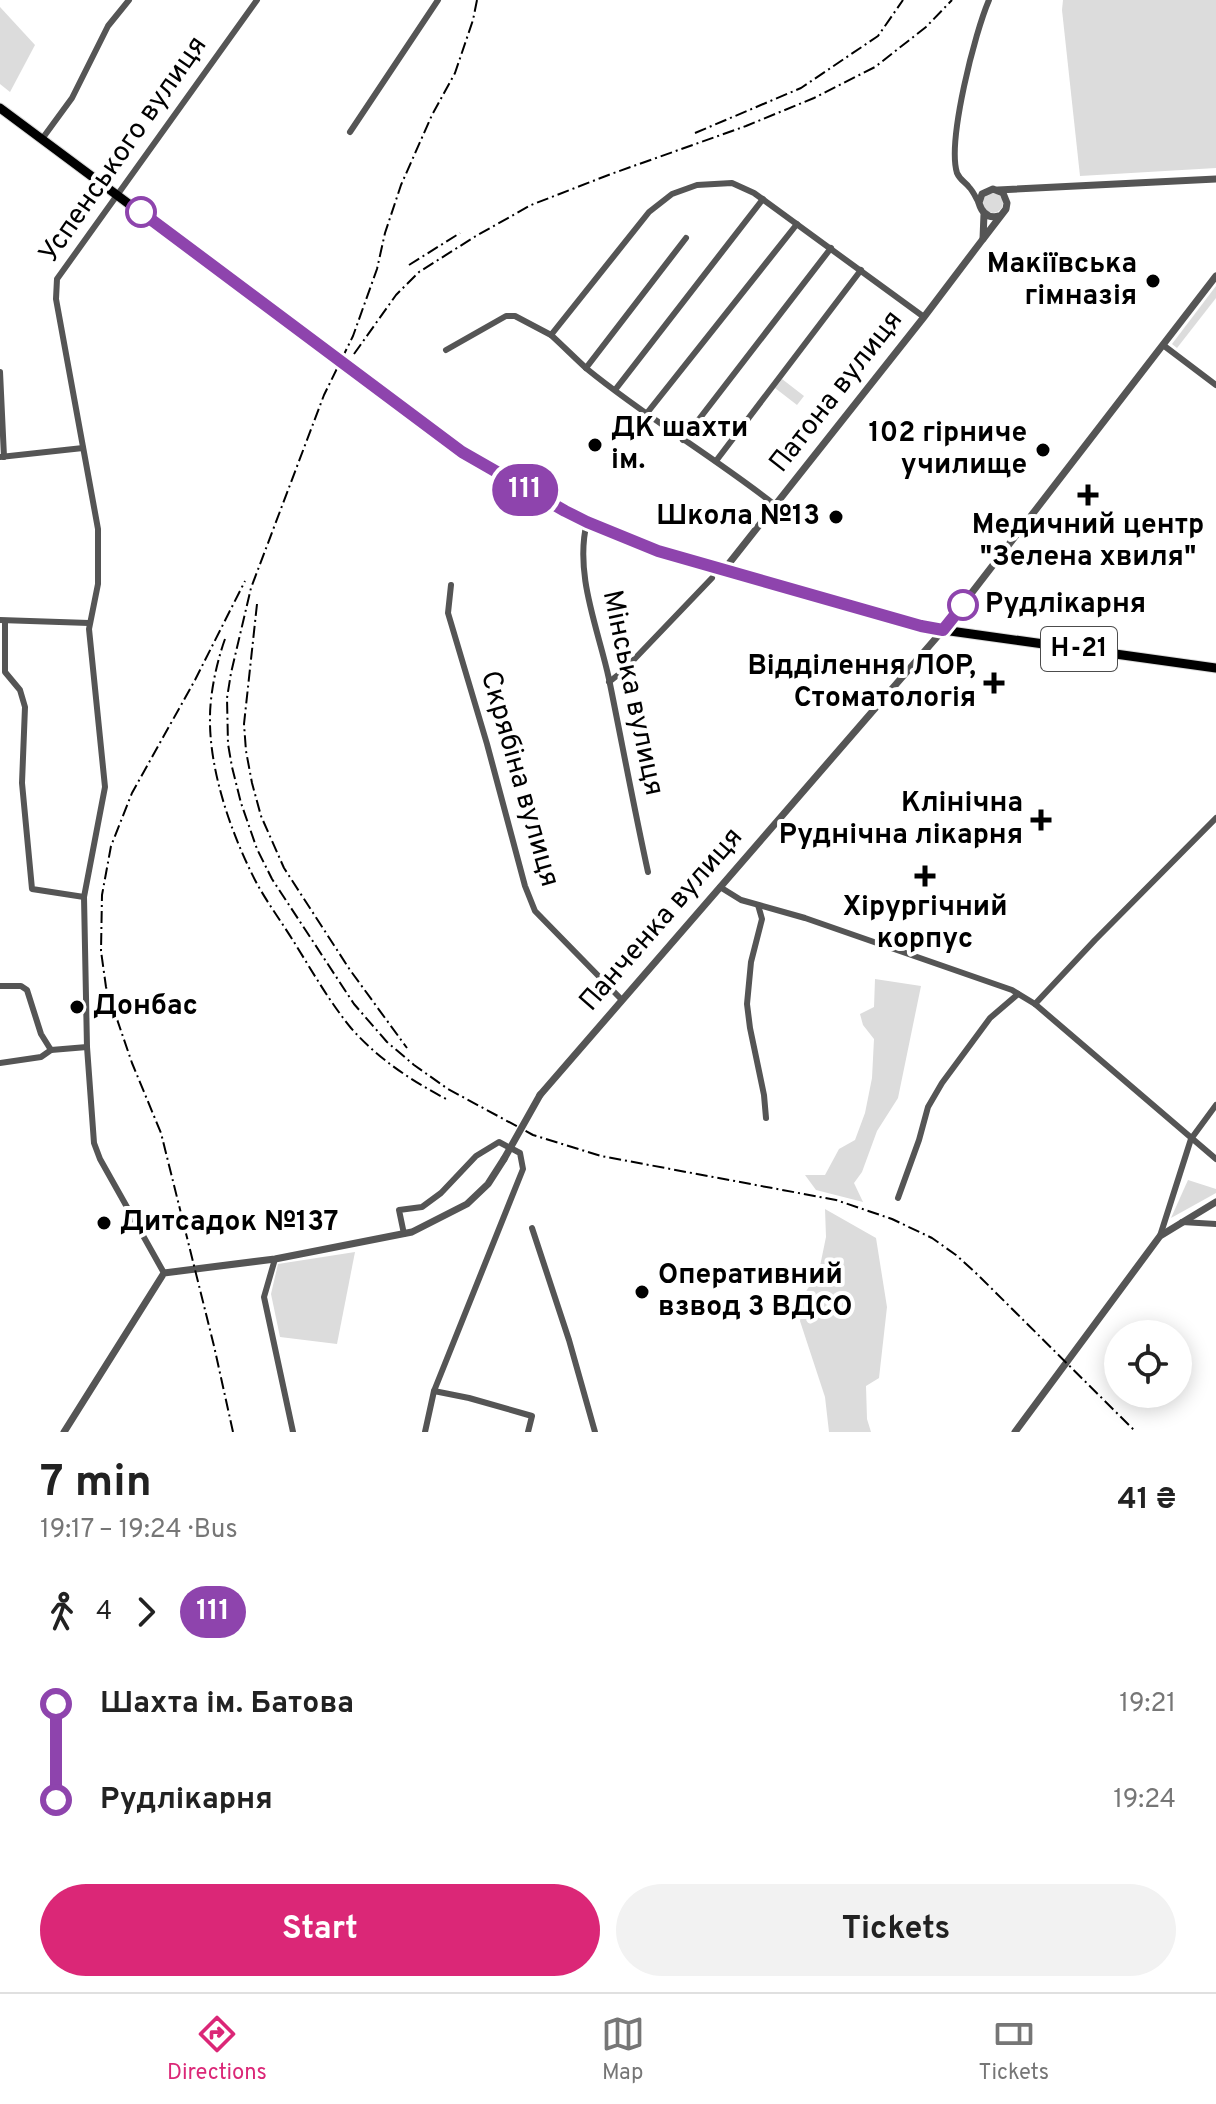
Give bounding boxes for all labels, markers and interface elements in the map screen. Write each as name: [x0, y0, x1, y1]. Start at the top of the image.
street label: Успенського вулиця: [32, 29, 216, 271]
unlabelled marker: [126, 197, 156, 227]
place label: Макіївська гімназія: [987, 247, 1137, 315]
marker: Макіївська гімназія: [1144, 272, 1162, 290]
street label: Патона вулиця: [762, 304, 912, 480]
place label: ДК шахти ім.: [611, 411, 748, 479]
place label: 102 гірниче училище: [869, 416, 1027, 484]
marker: ДК шахти ім.: [586, 436, 604, 454]
marker: 102 гірниче училище: [1034, 441, 1052, 459]
line badge: 111: [479, 464, 571, 516]
text: 111: [508, 472, 542, 508]
marker: Медичний центр "Зелена хвиля": [1077, 484, 1099, 506]
place label: Школа №13: [656, 499, 820, 535]
marker: Школа №13: [827, 508, 845, 526]
place label: Медичний центр "Зелена хвиля": [972, 508, 1204, 576]
street label: Мінська вулиця: [593, 587, 671, 799]
place label: Рудлікарня: [985, 587, 1146, 623]
marker: Рудлікарня: [948, 590, 978, 620]
road number: Н-21: [1041, 627, 1117, 671]
place label: Відділення ЛОР, Стоматологія: [747, 649, 976, 717]
street label: Скрябіна вулиця: [471, 667, 567, 891]
marker: Відділення ЛОР, Стоматологія: [983, 672, 1005, 694]
place label: Клінічна Руднічна лікарня: [779, 786, 1023, 854]
marker: Клінічна Руднічна лікарня: [1030, 809, 1052, 831]
street label: Панченка вулиця: [572, 821, 752, 1019]
marker: Хірургічний корпус: [914, 865, 936, 887]
place label: Хірургічний корпус: [843, 890, 1007, 958]
place label: Донбас: [93, 989, 198, 1025]
marker: Донбас: [68, 998, 86, 1016]
place label: Дитсадок №137: [120, 1205, 339, 1241]
marker: Дитсадок №137: [95, 1214, 113, 1232]
place label: Оперативний взвод 3 ВДСО: [658, 1258, 853, 1326]
marker: Оперативний взвод 3 ВДСО: [633, 1283, 651, 1301]
map controls: [1104, 1320, 1192, 1408]
button: locate: [1104, 1320, 1192, 1408]
text: 7 min: [40, 1456, 152, 1512]
text: 41 ₴: [1118, 1482, 1176, 1519]
text: 19:17 – 19:24 · Bus: [40, 1514, 238, 1547]
icon: walk: [40, 1590, 84, 1634]
icon: forward: [124, 1590, 168, 1634]
text: 111: [196, 1594, 230, 1630]
text: 4: [96, 1596, 112, 1629]
text: Шахта ім. Батова: [100, 1686, 354, 1723]
text: 19:21: [1119, 1688, 1176, 1721]
text: Рудлікарня: [100, 1782, 273, 1819]
text: 19:24: [1113, 1784, 1176, 1817]
button: Start: [40, 1884, 600, 1976]
button: Tickets: [616, 1884, 1176, 1976]
tab: Directions: [167, 2012, 267, 2087]
tab: Map: [601, 2012, 645, 2087]
tab: Tickets: [979, 2012, 1049, 2087]

